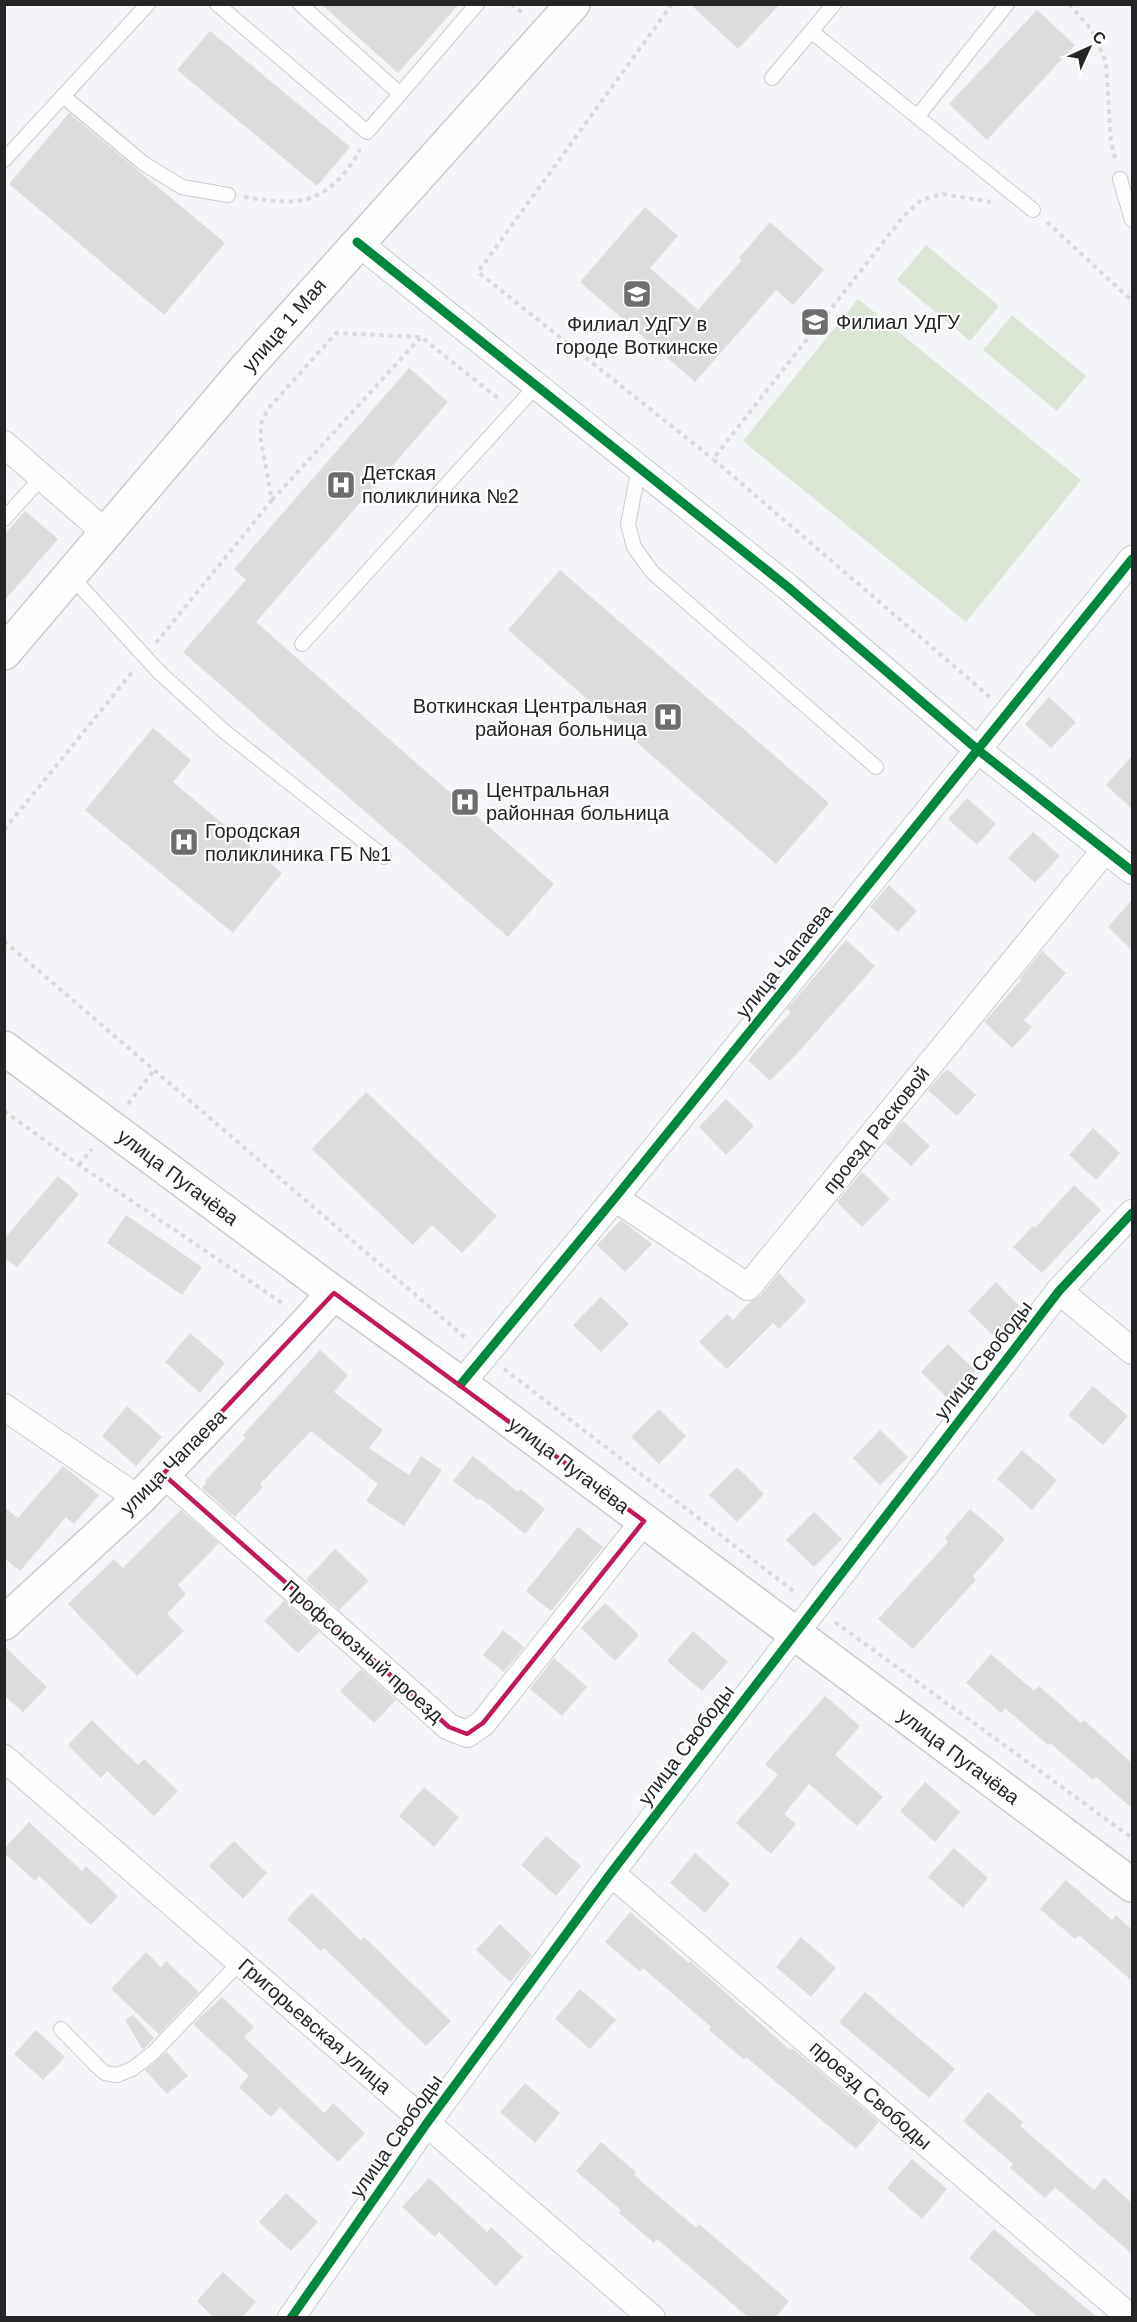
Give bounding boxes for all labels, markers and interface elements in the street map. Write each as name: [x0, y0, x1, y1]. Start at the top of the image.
north arrow: [1059, 18, 1119, 78]
text: С: [1089, 28, 1110, 48]
street label: улица 1 Мая: [238, 274, 330, 376]
school or university icon: Филиал УдГУ в городе Воткинске: [621, 278, 653, 310]
school or university icon: Филиал УдГУ: [799, 306, 831, 338]
place label: Филиал УдГУ: [836, 311, 960, 333]
place label: Филиал УдГУ в городе Воткинске: [556, 313, 718, 358]
place label: Детская поликлиника №2: [362, 462, 519, 507]
hospital icon: Детская поликлиника №2: [325, 469, 357, 501]
place label: Воткинская Центральная районая больница: [413, 695, 648, 740]
hospital icon: Воткинская Центральная районая больница: [652, 701, 684, 733]
place label: Центральная районная больница: [486, 779, 670, 824]
hospital icon: Центральная районная больница: [449, 786, 481, 818]
place label: Городская поликлиника ГБ №1: [205, 820, 391, 865]
hospital icon: Городская поликлиника ГБ №1: [168, 826, 200, 858]
street label: улица Чапаева: [732, 899, 837, 1022]
street label: проезд Расковой: [818, 1062, 934, 1198]
street label: улица Пугачёва: [113, 1124, 243, 1230]
street label: улица Свободы: [930, 1296, 1036, 1424]
street label: улица Чапаева: [116, 1404, 231, 1519]
street label: улица Пугачёва: [504, 1412, 634, 1518]
street label: Профсоюзный проезд: [278, 1575, 448, 1727]
street label: улица Свободы: [634, 1681, 738, 1809]
street label: улица Пугачёва: [894, 1703, 1024, 1809]
street label: Григорьевская улица: [234, 1954, 396, 2099]
street label: проезд Свободы: [806, 2036, 936, 2154]
street label: улица Свободы: [345, 2070, 447, 2202]

